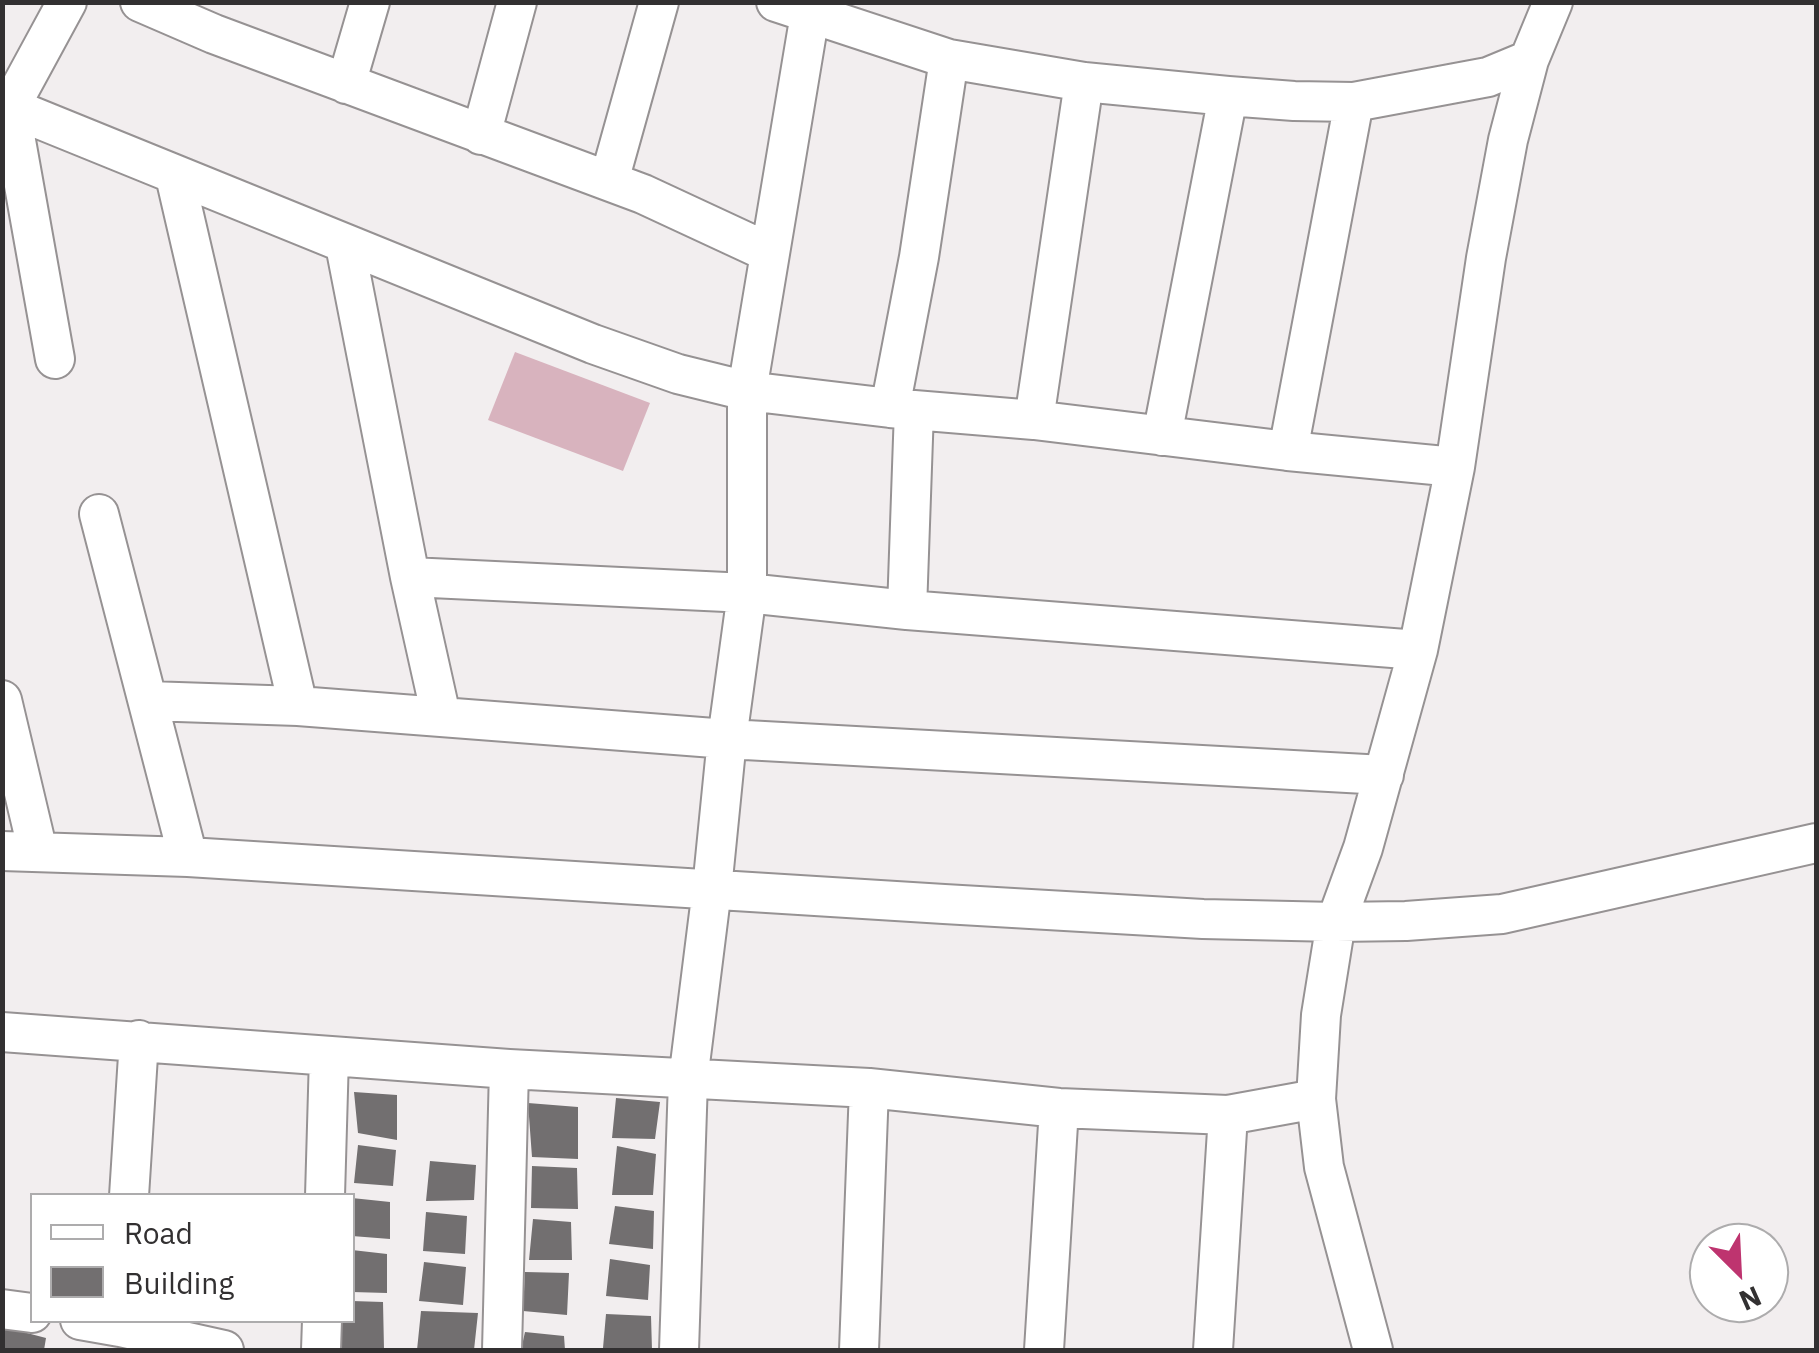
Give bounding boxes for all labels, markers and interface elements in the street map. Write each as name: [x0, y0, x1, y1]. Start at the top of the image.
legend: [30, 1193, 355, 1323]
text: Road: [124, 1213, 193, 1252]
north arrow: [1689, 1223, 1789, 1323]
text: Building: [124, 1263, 234, 1302]
text: N: [1734, 1278, 1767, 1320]

